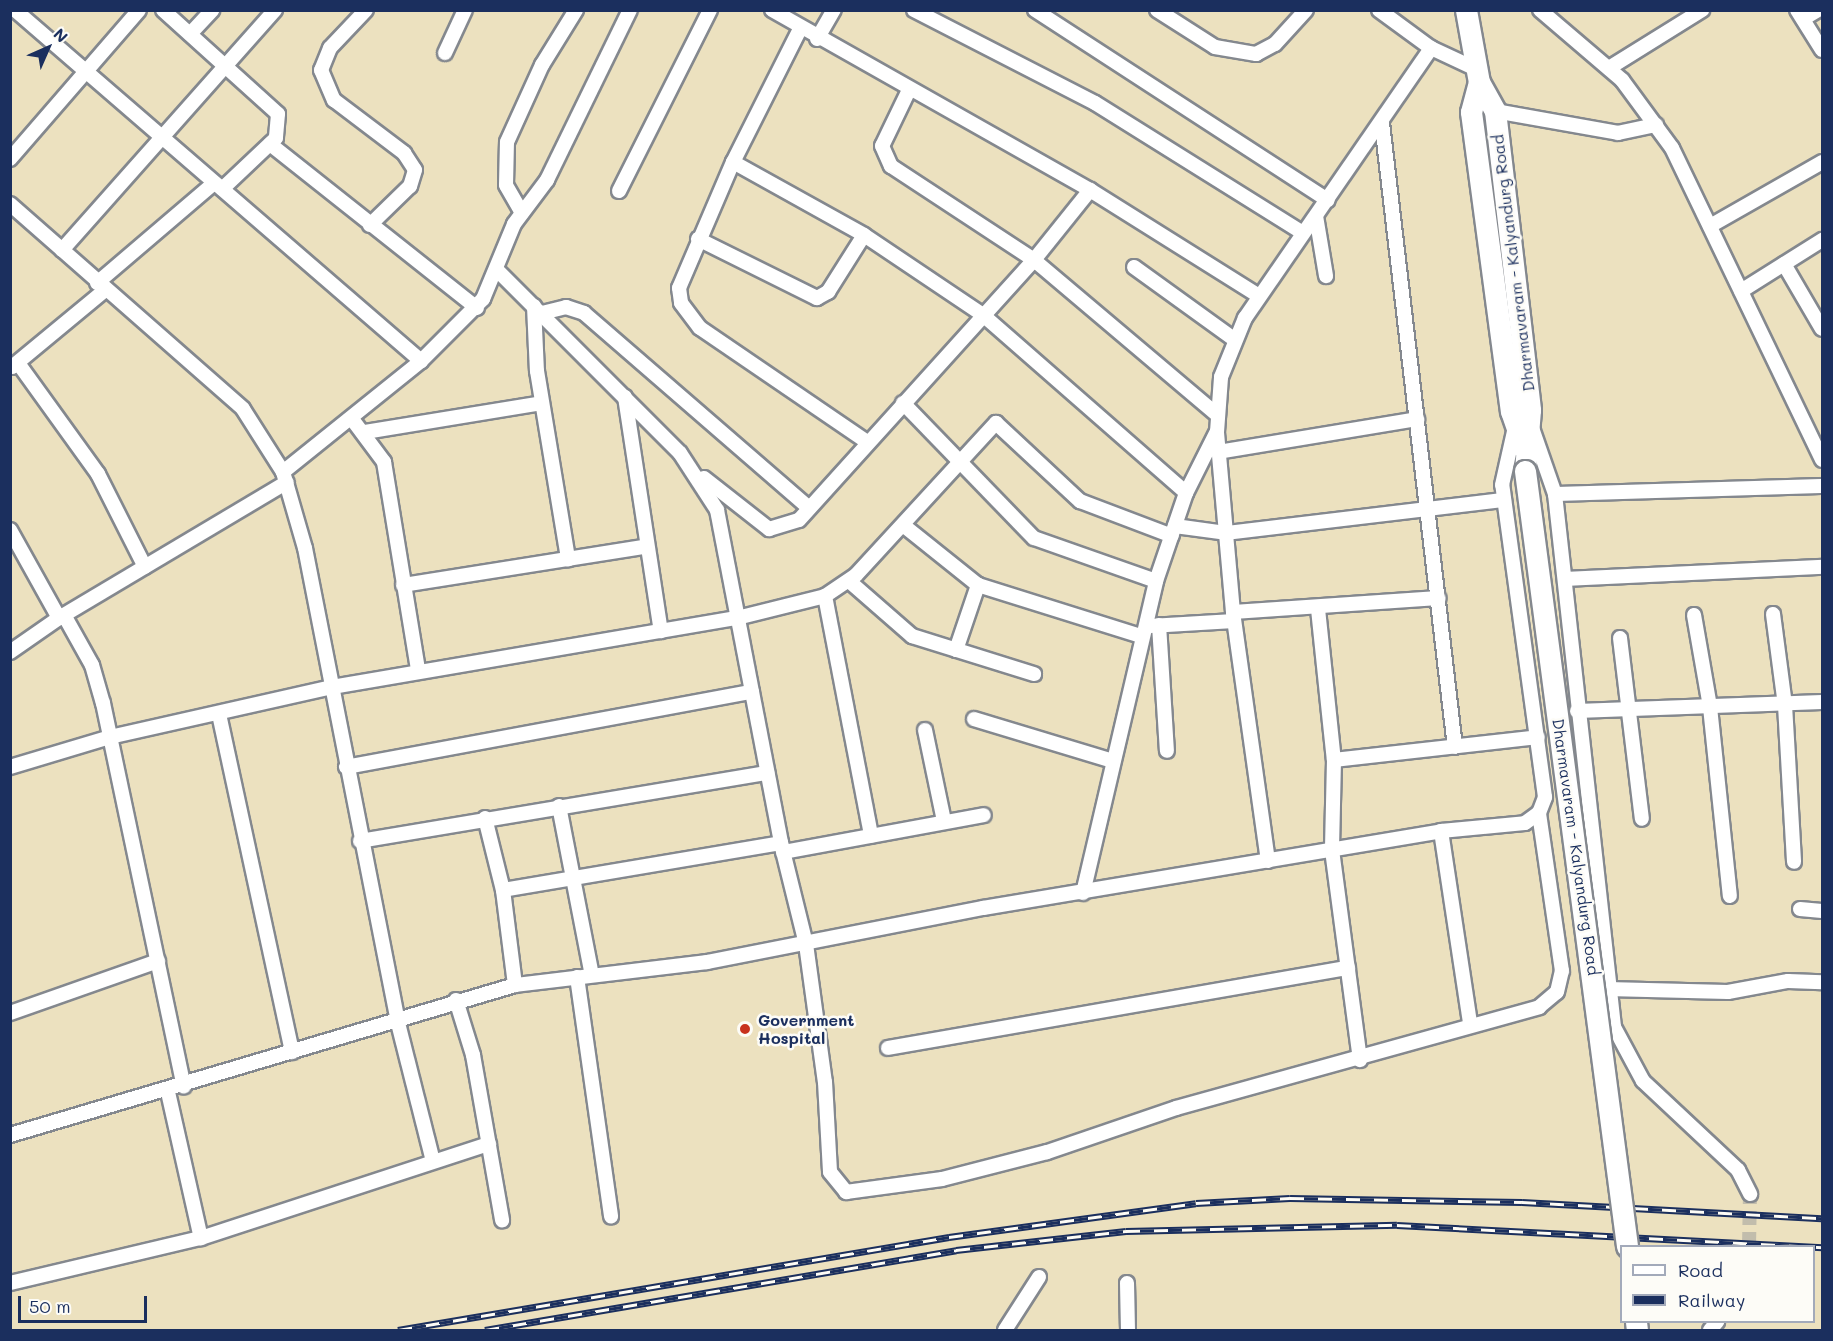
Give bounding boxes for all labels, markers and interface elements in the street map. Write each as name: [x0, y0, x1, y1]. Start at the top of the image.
north arrow: [18, 18, 78, 78]
text: N: [49, 23, 73, 47]
street label: Dharmavaram - Kalyandurg Road: [1488, 133, 1538, 393]
street label: Dharmavaram - Kalyandurg Road: [1548, 717, 1604, 977]
place label: Government Hospital: [758, 1010, 854, 1048]
marker: Government Hospital: [736, 1020, 754, 1038]
legend: [1620, 1245, 1815, 1323]
text: Road: [1678, 1258, 1723, 1282]
scale bar: [21, 1284, 150, 1322]
text: Railway: [1678, 1288, 1745, 1312]
text: 50 m: [29, 1294, 71, 1318]

